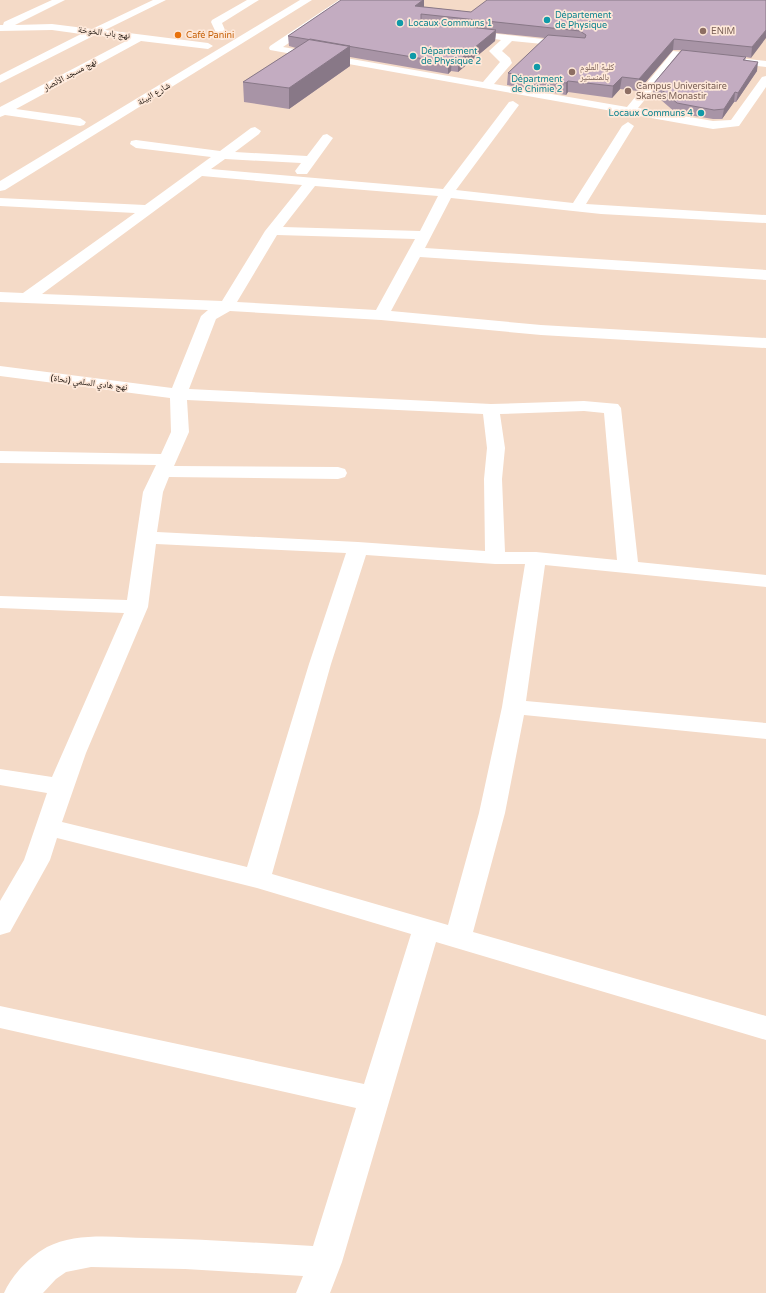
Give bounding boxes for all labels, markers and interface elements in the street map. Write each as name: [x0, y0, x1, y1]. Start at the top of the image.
place label: Département de Physique: [555, 10, 612, 31]
marker: Département de Physique: [542, 15, 552, 25]
marker: Locaux Communs 1: [395, 18, 405, 28]
place label: Locaux Communs 1: [408, 18, 492, 29]
street label: نهج باب الخوخة: [77, 24, 131, 42]
marker: ENIM: [698, 26, 708, 36]
place label: ENIM: [711, 26, 735, 37]
marker: Café Panini: [173, 30, 183, 40]
place label: Café Panini: [186, 30, 234, 41]
place label: Département de Physique 2: [421, 46, 481, 67]
marker: Département de Physique 2: [408, 51, 418, 61]
street label: نهج مسجد الأنصار: [41, 56, 99, 94]
marker: Départment de Chimie 2: [532, 62, 542, 72]
place label: كلية العلوم بالمنستير: [579, 62, 614, 83]
marker: كلية العلوم بالمنستير: [567, 67, 577, 77]
place label: Départment de Chimie 2: [511, 74, 563, 95]
street label: شارع البيئة: [136, 80, 172, 108]
place label: Campus Universitaire Skanes Monastir: [636, 81, 727, 102]
marker: Campus Universitaire Skanes Monastir: [623, 86, 633, 96]
place label: Locaux Communs 4: [609, 108, 693, 119]
marker: Locaux Communs 4: [696, 108, 706, 118]
street label: نهج هادي السلمي (نحاة): [50, 373, 129, 395]

